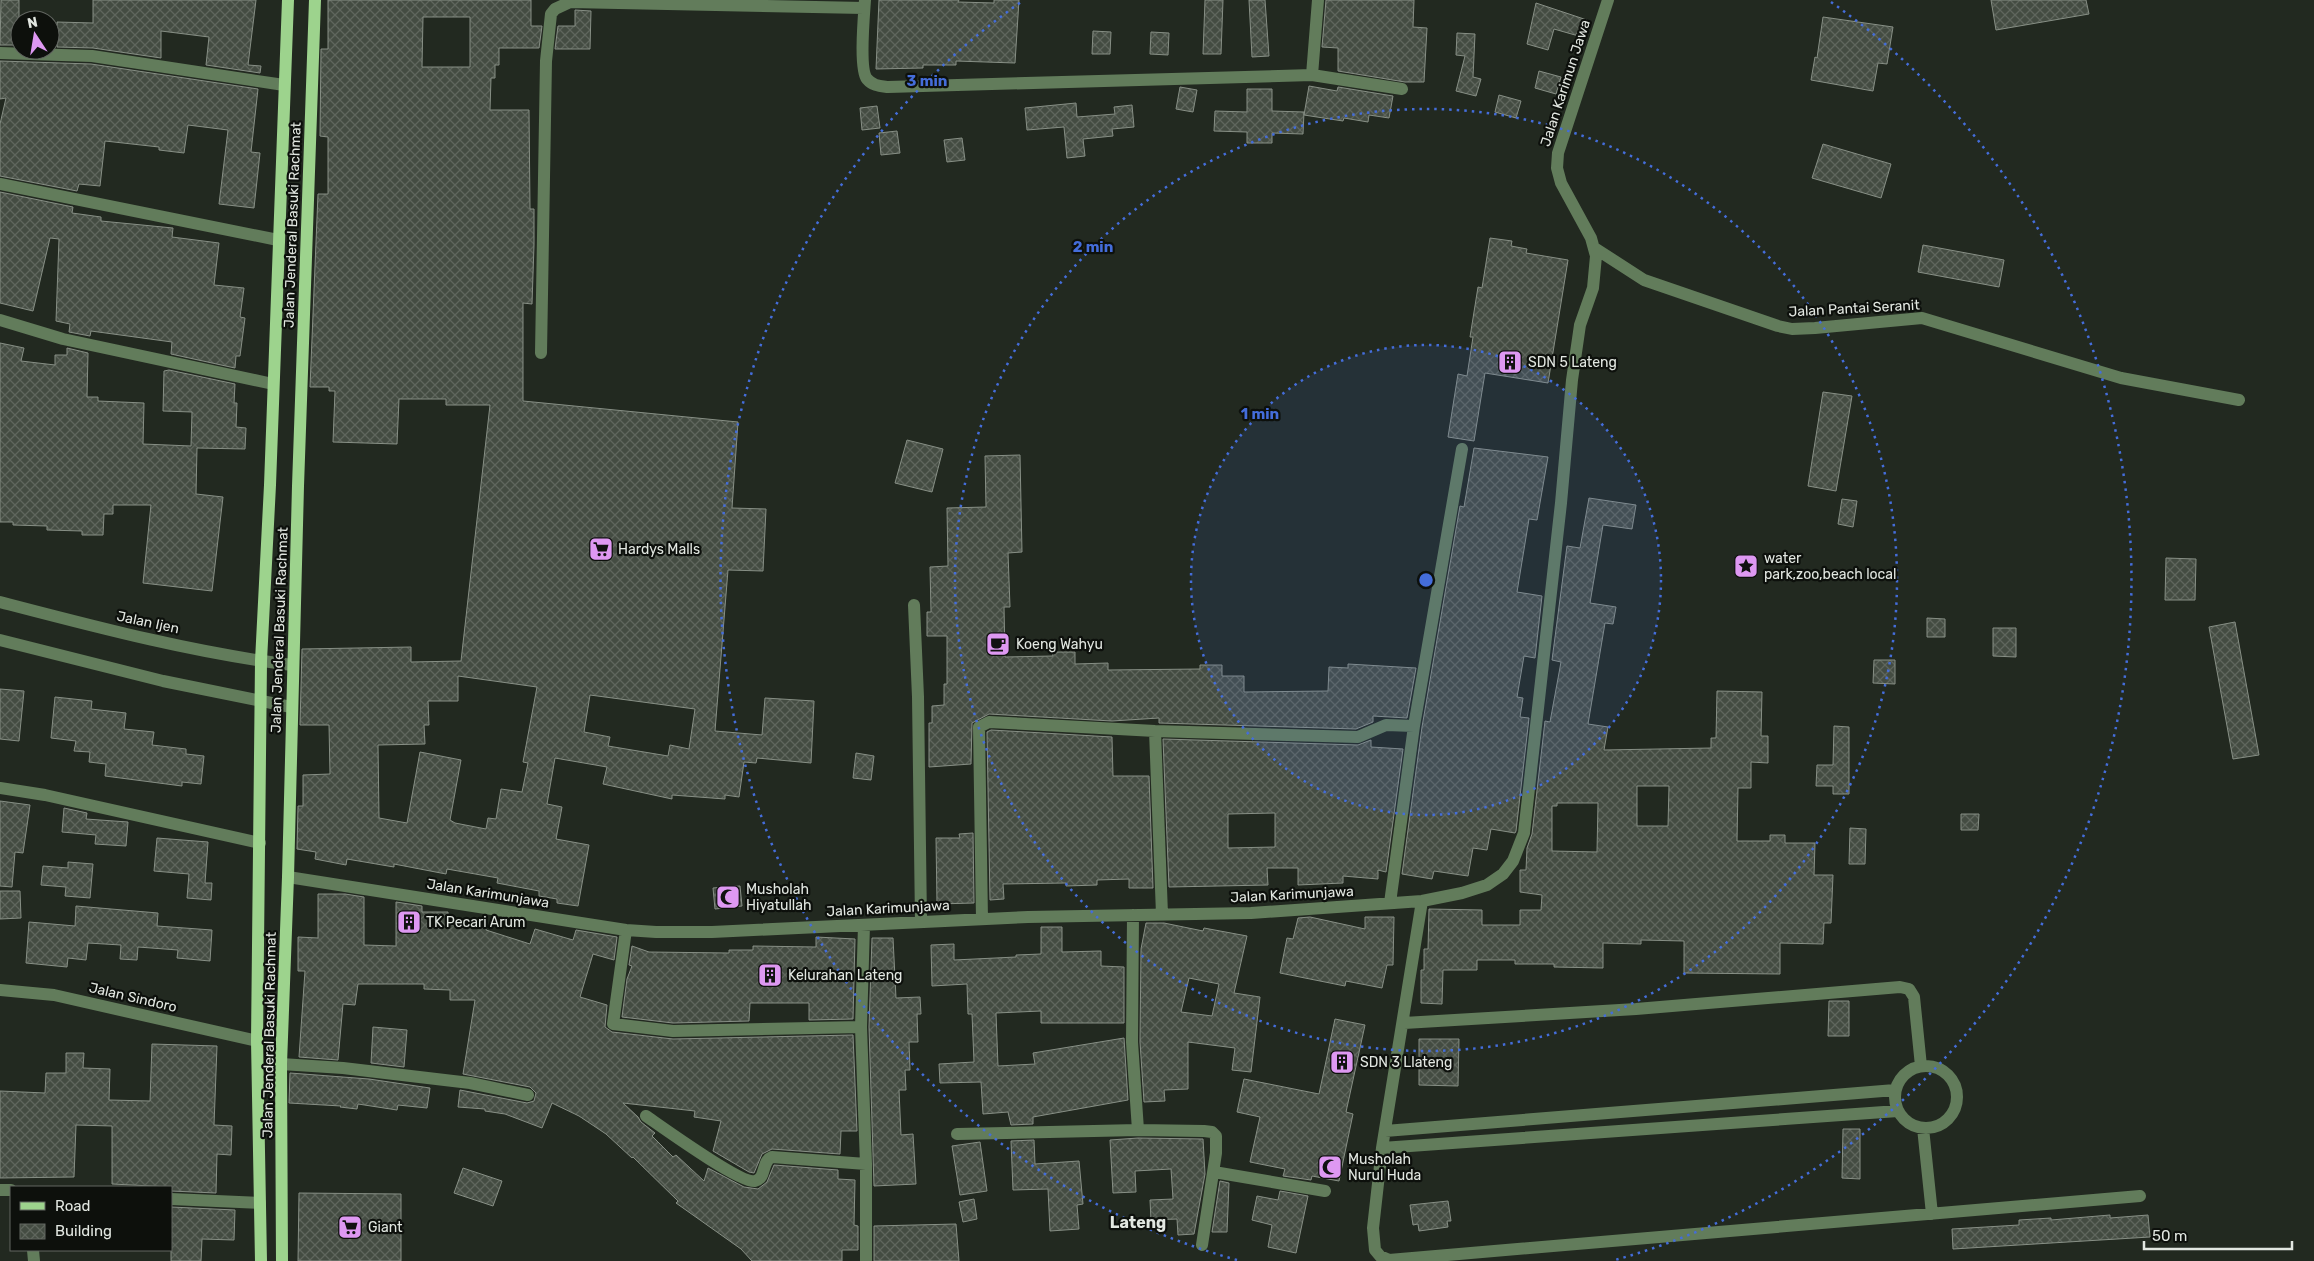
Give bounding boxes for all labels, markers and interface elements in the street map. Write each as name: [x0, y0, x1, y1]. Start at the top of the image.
north arrow: [10, 10, 60, 60]
text: N: [26, 13, 39, 32]
street label: Jalan Karimun Jawa: [1537, 18, 1594, 149]
text: 3 min: [907, 72, 947, 90]
street label: Jalan Jenderal Basuki Rachmat: [280, 121, 305, 328]
text: 2 min: [1073, 238, 1113, 256]
street label: Jalan Pantai Seranit: [1788, 297, 1921, 320]
building icon: SDN 5 Lateng: [1497, 349, 1523, 375]
place label: SDN 5 Lateng: [1528, 354, 1617, 371]
text: 1 min: [1241, 405, 1279, 423]
street label: Jalan Jenderal Basuki Rachmat: [267, 526, 292, 733]
supermarket icon: Hardys Malls: [588, 536, 614, 562]
place label: Hardys Malls: [618, 541, 700, 558]
place label: water park,zoo,beach local: [1764, 550, 1896, 583]
place icon: water park,zoo,beach local: [1733, 553, 1759, 579]
centre of rings: [1417, 571, 1435, 589]
street label: Jalan Ijen: [115, 608, 181, 637]
cafe icon: Koeng Wahyu: [985, 631, 1011, 657]
place label: Koeng Wahyu: [1016, 636, 1103, 653]
street label: Jalan Karimunjawa: [426, 875, 550, 912]
place label: Musholah Hiyatullah: [746, 881, 811, 914]
street label: Jalan Karimunjawa: [1230, 883, 1354, 906]
mosque icon: Musholah Hiyatullah: [715, 884, 741, 910]
street label: Jalan Karimunjawa: [826, 897, 950, 920]
building icon: TK Pecari Arum: [396, 909, 422, 935]
place label: TK Pecari Arum: [426, 914, 525, 931]
street label: Jalan Jenderal Basuki Rachmat: [259, 931, 280, 1138]
building icon: Kelurahan Lateng: [757, 962, 783, 988]
place label: Kelurahan Lateng: [788, 967, 902, 984]
street label: Jalan Sindoro: [87, 979, 179, 1016]
building icon: SDN 3 Llateng: [1329, 1049, 1355, 1075]
place label: SDN 3 Llateng: [1360, 1054, 1452, 1071]
place label: Musholah Nurul Huda: [1348, 1151, 1421, 1184]
mosque icon: Musholah Nurul Huda: [1317, 1154, 1343, 1180]
legend: [10, 1186, 172, 1251]
text: Road: [55, 1197, 91, 1215]
district label: Lateng: [1110, 1213, 1166, 1232]
supermarket icon: Giant: [337, 1214, 363, 1240]
scale bar: [2144, 1218, 2292, 1250]
place label: Giant: [368, 1219, 403, 1236]
text: Building: [55, 1222, 112, 1240]
text: 50 m: [2152, 1227, 2187, 1245]

